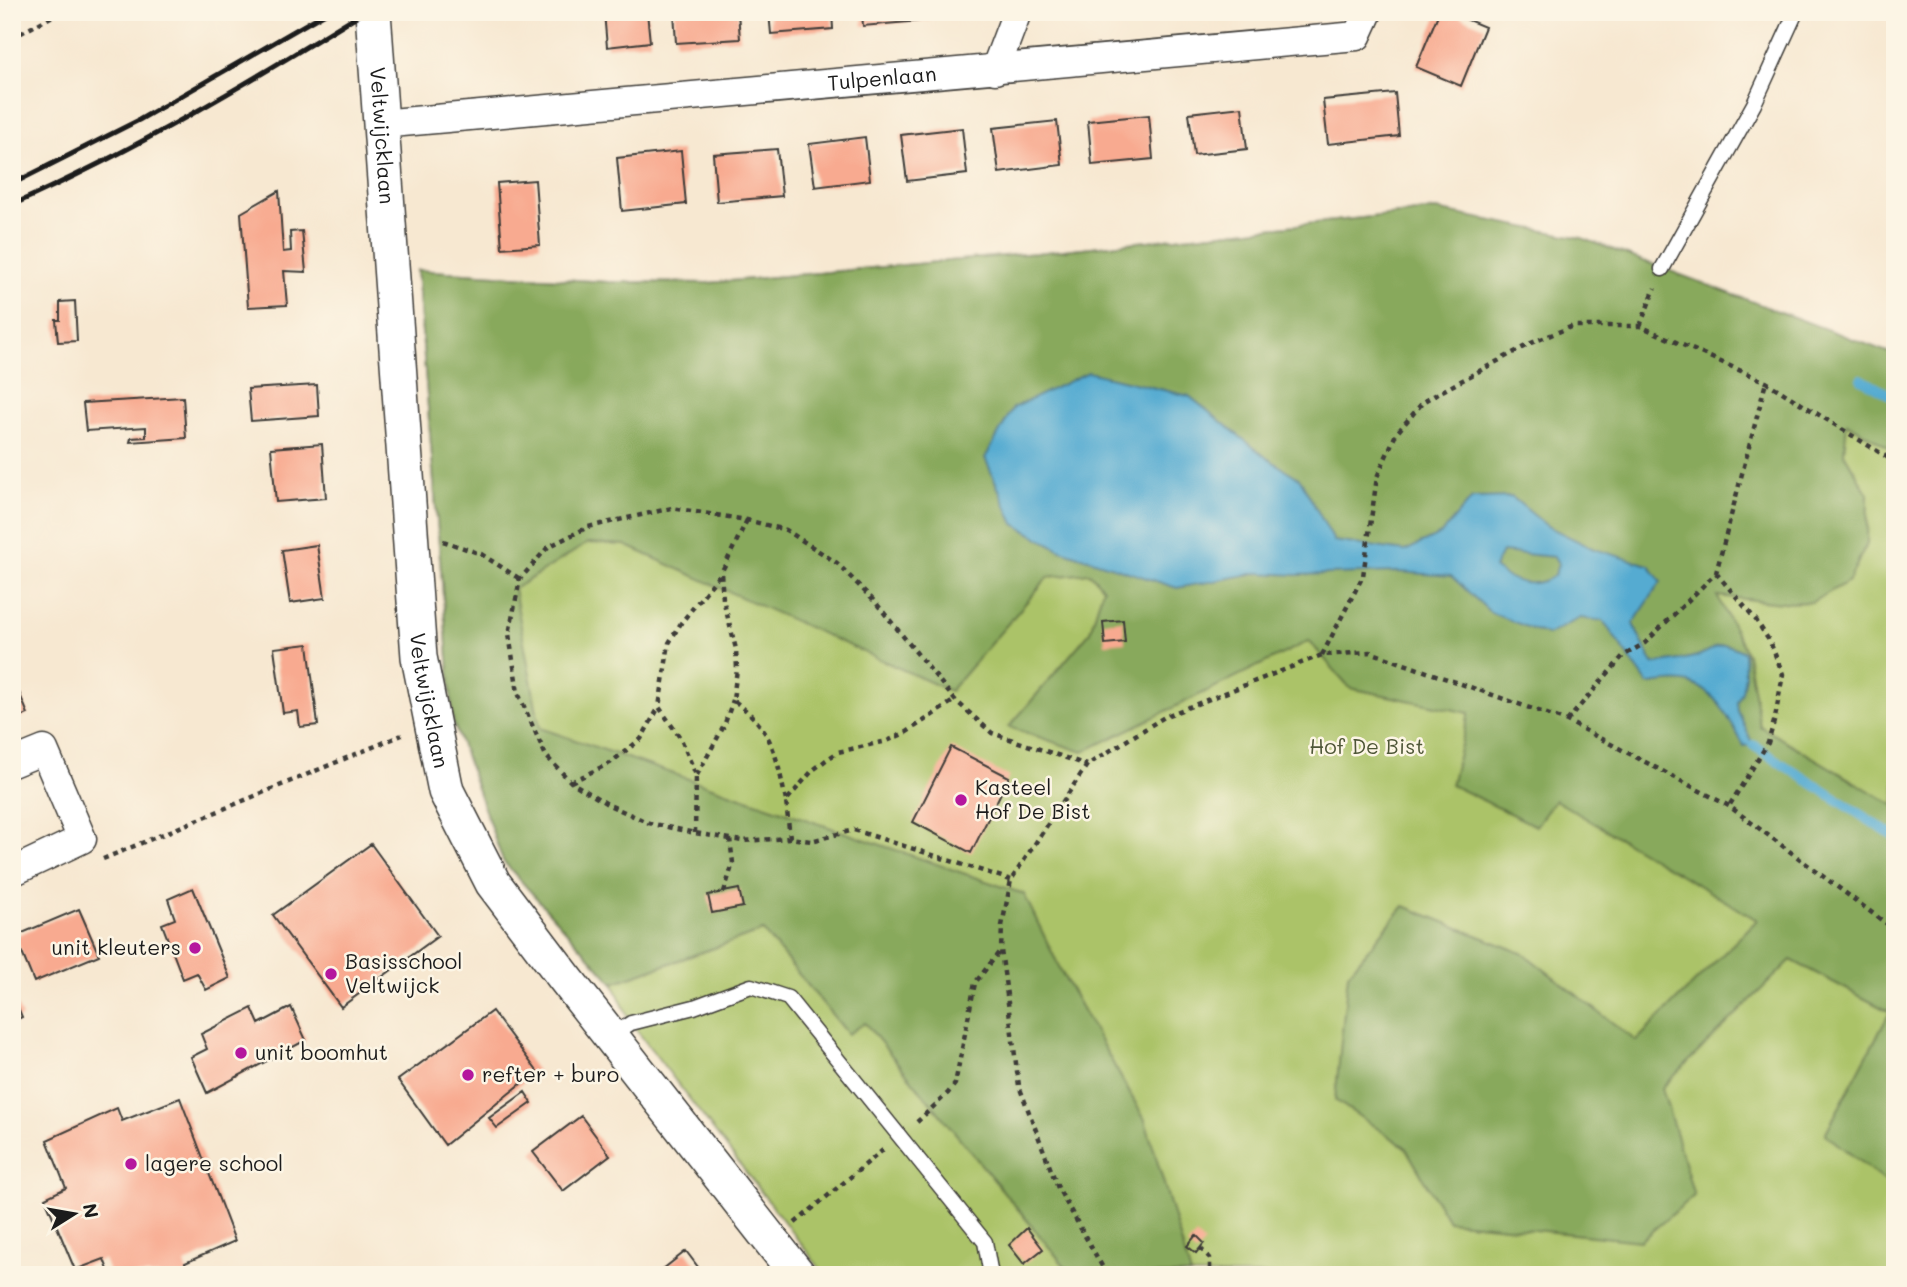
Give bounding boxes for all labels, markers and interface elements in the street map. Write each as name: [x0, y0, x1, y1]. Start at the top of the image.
street label: Tulpenlaan: [826, 59, 937, 96]
street label: Veltwijcklaan: [365, 66, 402, 205]
street label: Veltwijcklaan: [405, 632, 456, 770]
park label: Hof De Bist: [1309, 732, 1425, 759]
place label: Kasteel Hof De Bist: [975, 773, 1090, 824]
marker: Kasteel Hof De Bist: [953, 792, 969, 808]
place label: unit kleuters: [52, 933, 181, 960]
marker: unit kleuters: [187, 940, 203, 956]
place label: Basisschool Veltwijck: [345, 947, 463, 998]
marker: Basisschool Veltwijck: [323, 966, 339, 982]
place label: unit boomhut: [255, 1038, 388, 1065]
marker: unit boomhut: [233, 1045, 249, 1061]
place label: refter + buro: [482, 1060, 619, 1087]
marker: refter + buro: [460, 1067, 476, 1083]
place label: lagere school: [145, 1149, 283, 1176]
marker: lagere school: [123, 1156, 139, 1172]
north arrow: [38, 1178, 108, 1248]
text: N: [78, 1201, 105, 1220]

